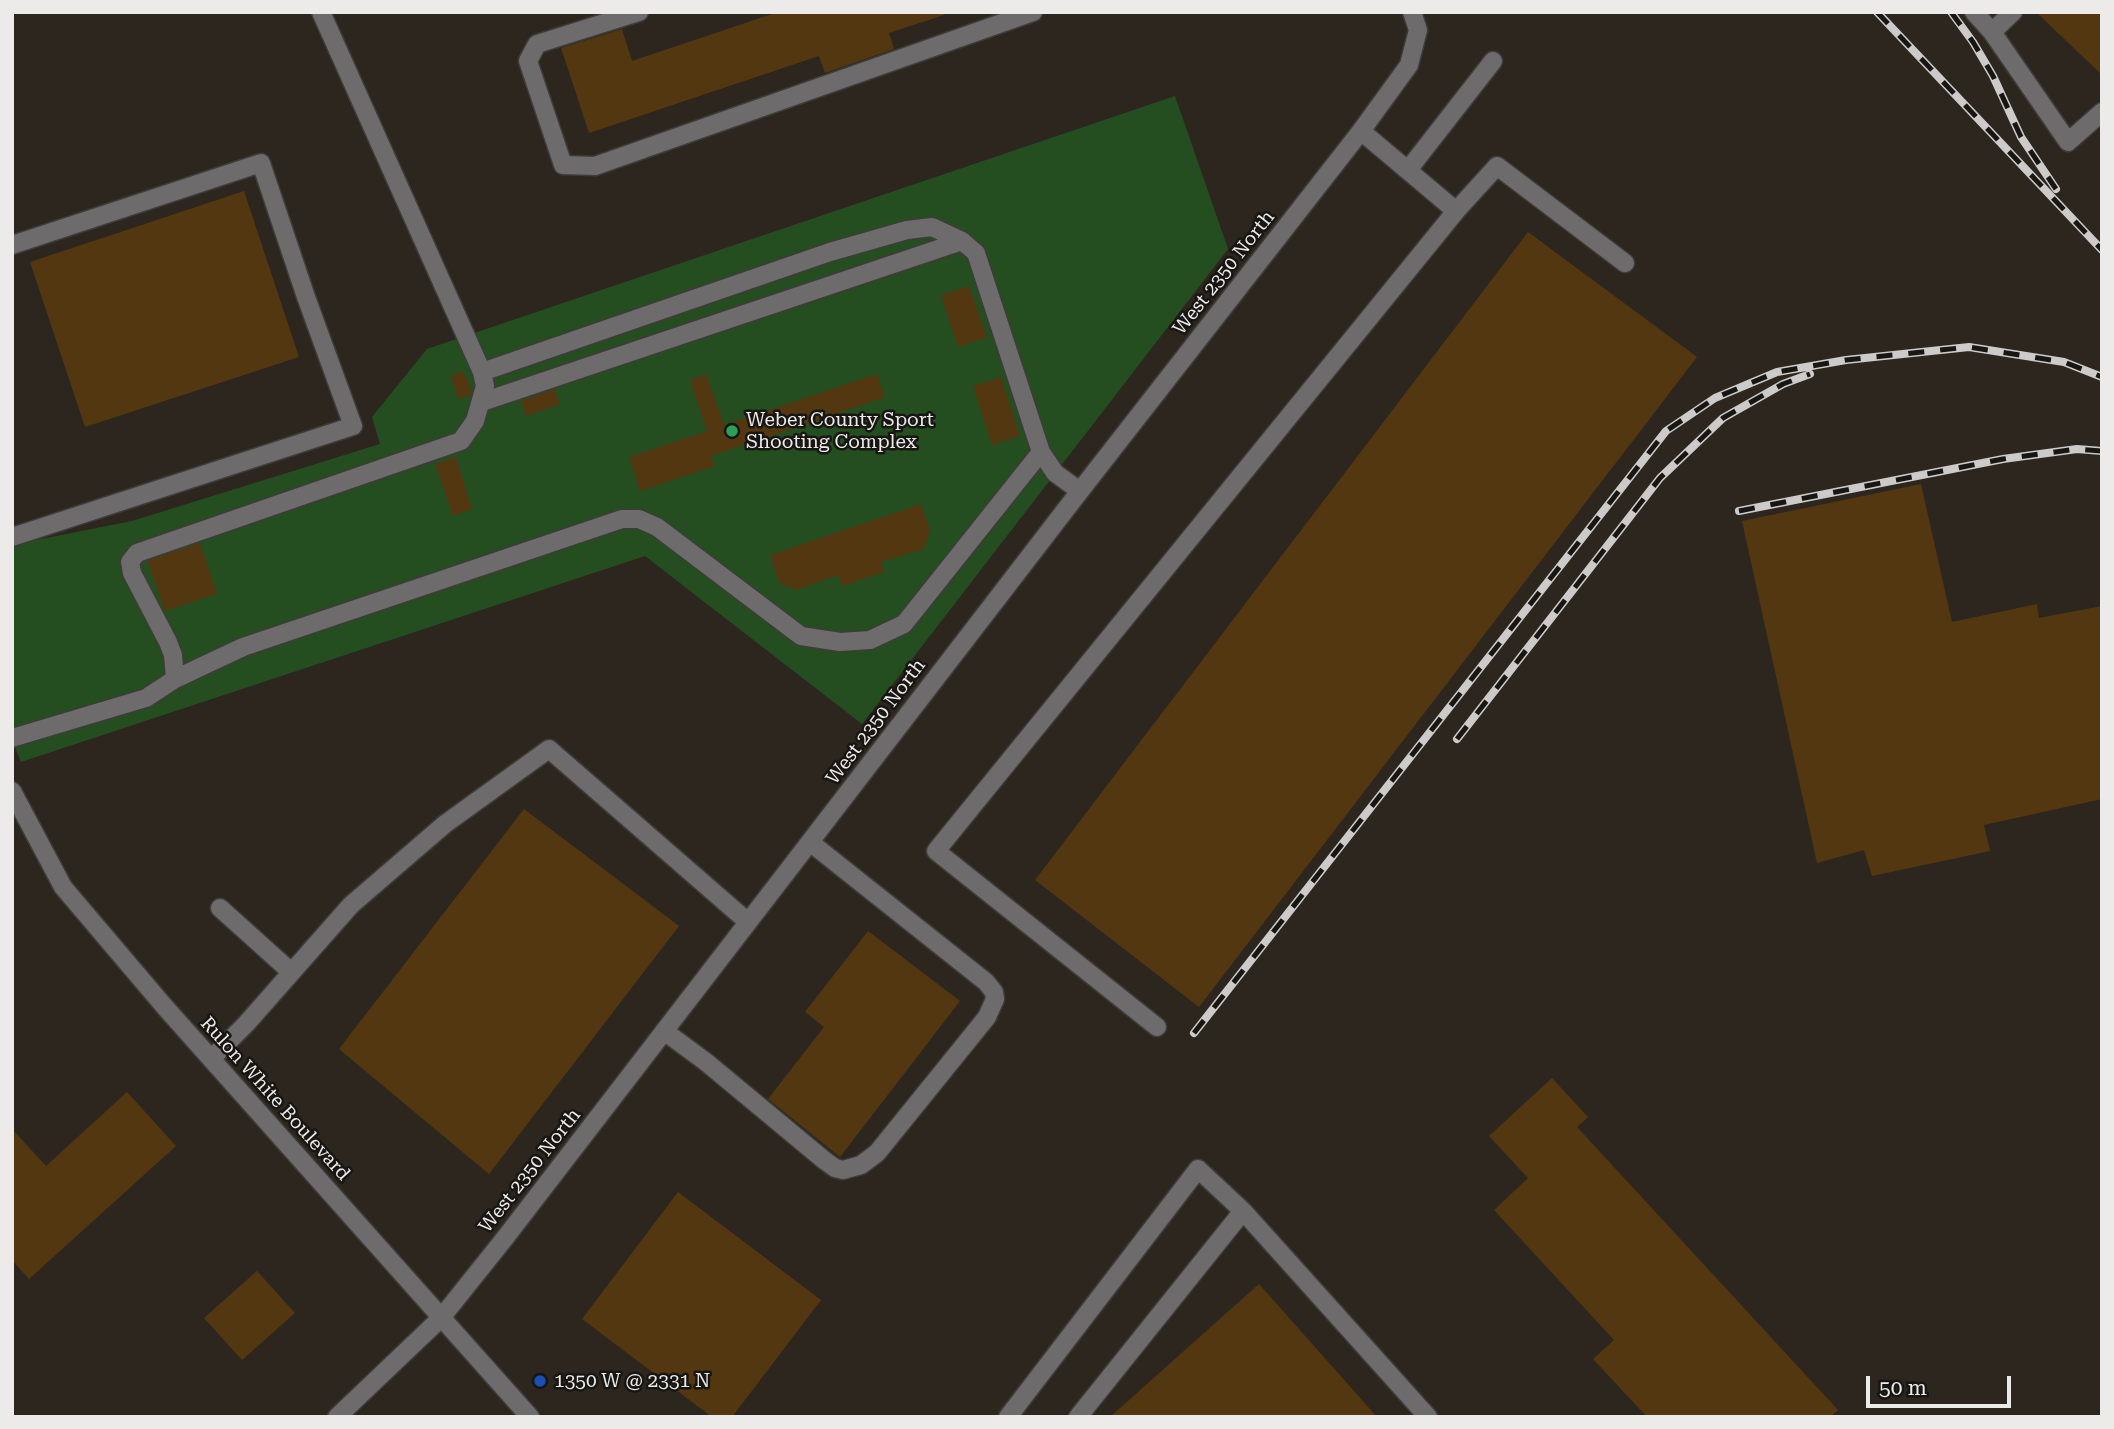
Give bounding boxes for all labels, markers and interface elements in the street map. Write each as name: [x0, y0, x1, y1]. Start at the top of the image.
street label: West 2350 North: [1168, 206, 1280, 340]
place label: Weber County Sport Shooting Complex: [746, 409, 934, 453]
marker: Weber County Sport Shooting Complex: [724, 423, 740, 439]
street label: West 2350 North: [821, 655, 931, 789]
street label: Rulon White Boulevard: [195, 1012, 355, 1186]
street label: West 2350 North: [474, 1104, 586, 1238]
scale bar: [1869, 1362, 2014, 1406]
place label: 1350 W @ 2331 N: [554, 1370, 710, 1392]
marker: 1350 W @ 2331 N: [532, 1373, 548, 1389]
text: 50 m: [1879, 1376, 1927, 1400]

